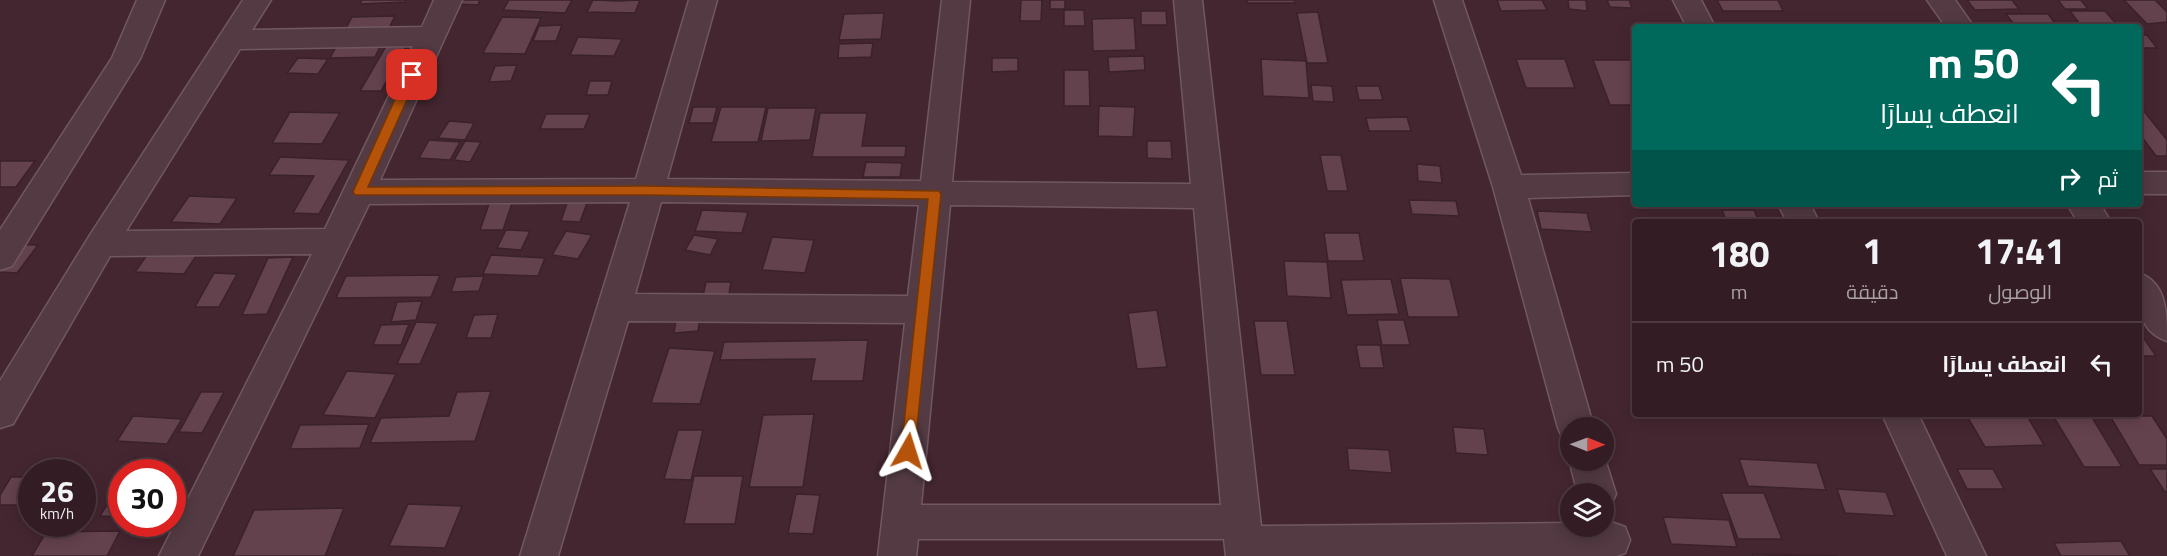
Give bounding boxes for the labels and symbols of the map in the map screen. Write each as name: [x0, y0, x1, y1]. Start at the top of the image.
pin: [386, 49, 437, 100]
north arrow: [1560, 417, 1614, 471]
position arrow: [876, 419, 940, 483]
speed limit sign: 30: [108, 459, 186, 537]

